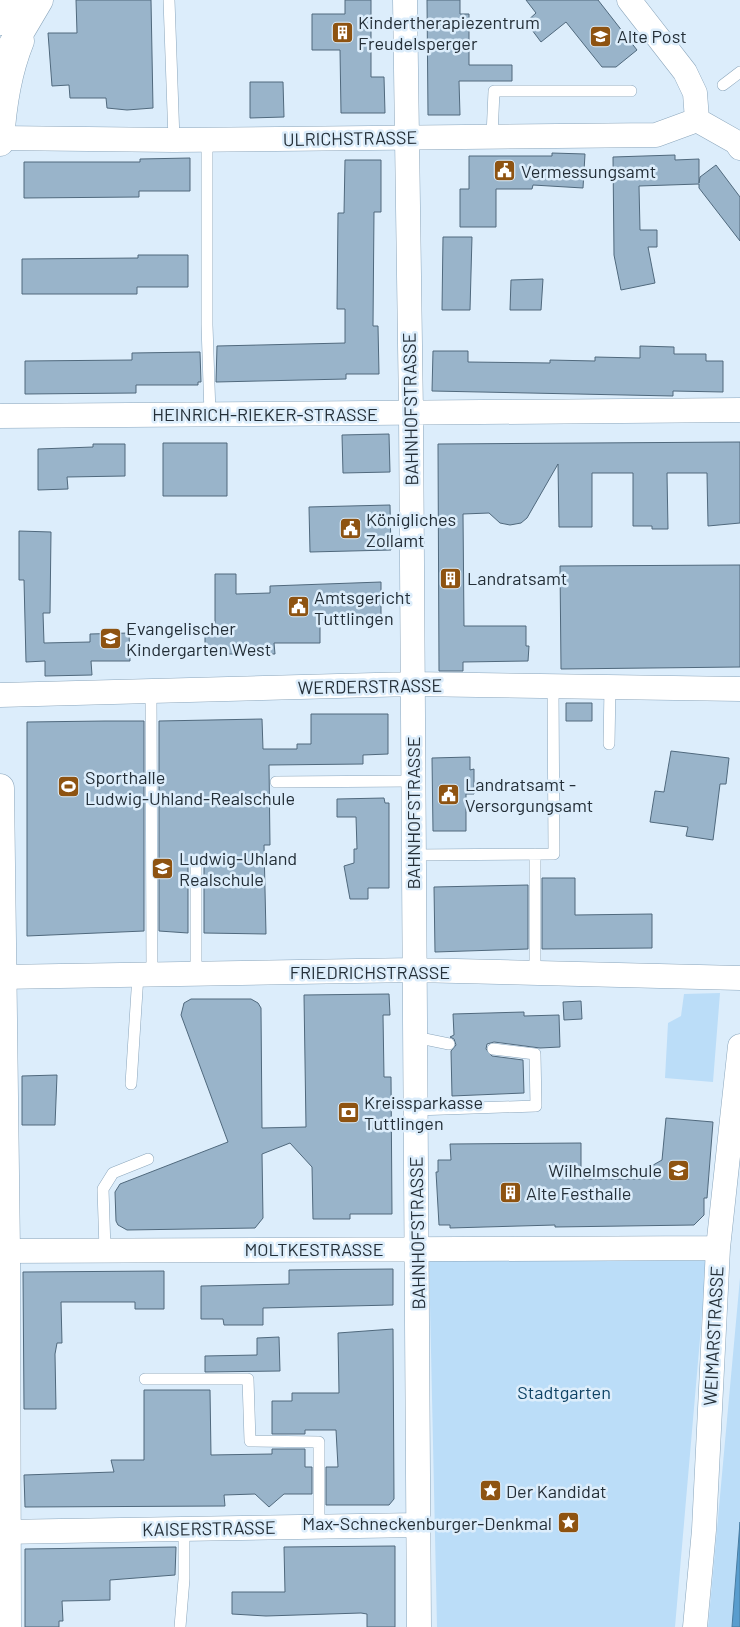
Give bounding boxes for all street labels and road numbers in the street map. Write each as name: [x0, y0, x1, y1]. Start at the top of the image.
street label: ULRICHSTRASSE: [283, 126, 417, 150]
street label: BAHNHOFSTRASSE: [398, 332, 422, 486]
street label: HEINRICH-RIEKER-STRASSE: [152, 403, 378, 425]
street label: WERDERSTRASSE: [297, 674, 443, 698]
street label: BAHNHOFSTRASSE: [402, 736, 424, 890]
street label: FRIEDRICHSTRASSE: [290, 961, 450, 983]
street label: BAHNHOFSTRASSE: [405, 1156, 429, 1310]
street label: MOLTKESTRASSE: [244, 1238, 384, 1260]
street label: WEIMARSTRASSE: [698, 1265, 728, 1407]
street label: KAISERSTRASSE: [142, 1516, 276, 1540]

